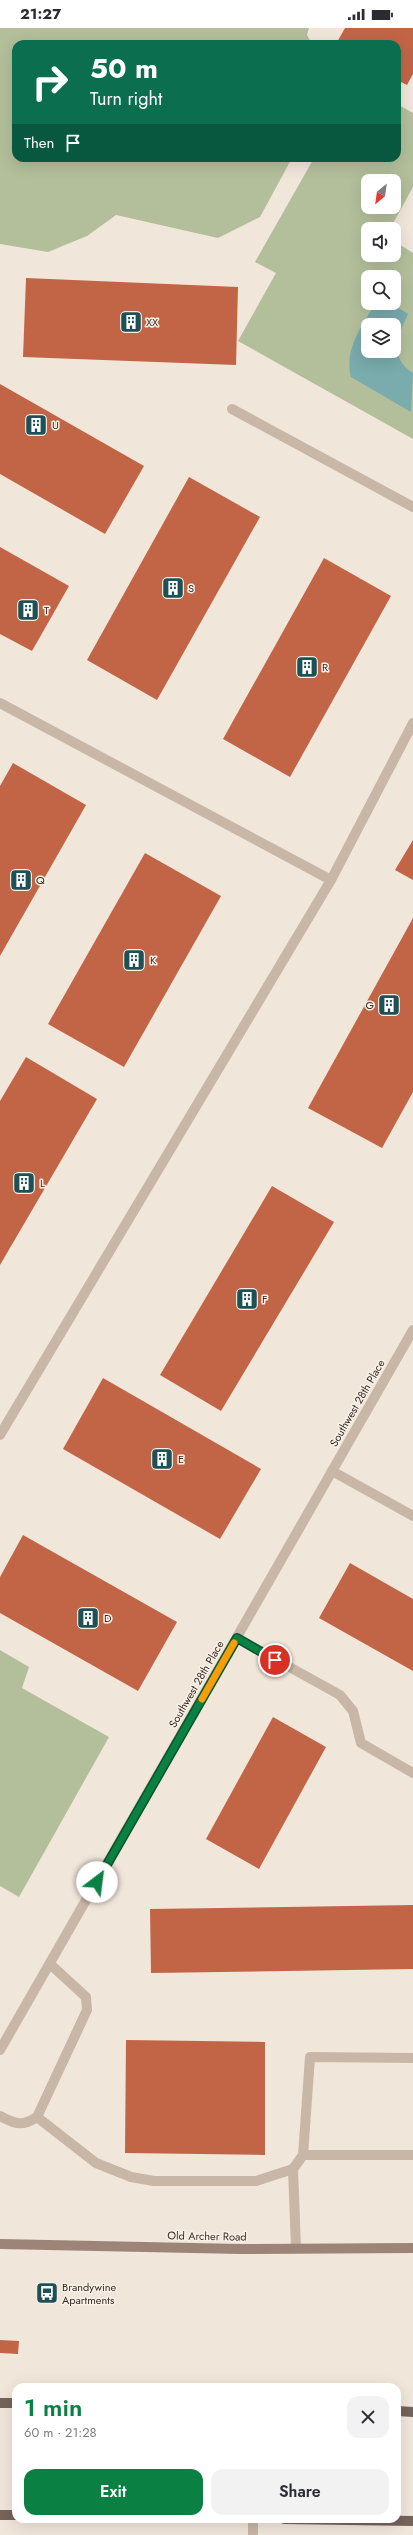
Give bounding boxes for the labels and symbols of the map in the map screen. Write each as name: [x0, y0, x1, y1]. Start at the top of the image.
north arrow: [361, 174, 401, 214]
building icon: XX: [118, 309, 144, 335]
place label: XX: [146, 314, 158, 330]
building icon: U: [23, 412, 49, 438]
place label: U: [52, 417, 59, 433]
building icon: S: [160, 575, 186, 601]
place label: S: [188, 580, 194, 596]
building icon: T: [15, 597, 41, 623]
place label: T: [44, 602, 49, 618]
building icon: R: [294, 654, 320, 680]
place label: R: [322, 659, 329, 675]
building icon: Q: [8, 867, 34, 893]
place label: Q: [36, 872, 45, 888]
building icon: K: [121, 947, 147, 973]
place label: K: [150, 952, 157, 968]
building icon: G: [376, 992, 402, 1018]
place label: G: [365, 997, 374, 1013]
building icon: L: [11, 1170, 37, 1196]
place label: L: [40, 1175, 45, 1191]
building icon: F: [234, 1286, 260, 1312]
place label: F: [262, 1291, 268, 1307]
street label: Southwest 28th Place: [326, 1356, 389, 1450]
building icon: E: [149, 1446, 175, 1472]
place label: E: [178, 1451, 184, 1467]
building icon: D: [75, 1605, 101, 1631]
place label: D: [104, 1610, 112, 1626]
street label: Southwest 28th Place: [165, 1637, 228, 1731]
pin: [258, 1643, 292, 1677]
position arrow: [76, 1861, 118, 1903]
street label: Old Archer Road: [167, 2227, 247, 2245]
place label: Brandywine Apartments: [62, 2279, 117, 2308]
bus stop icon: Brandywine Apartments: [34, 2280, 60, 2306]

